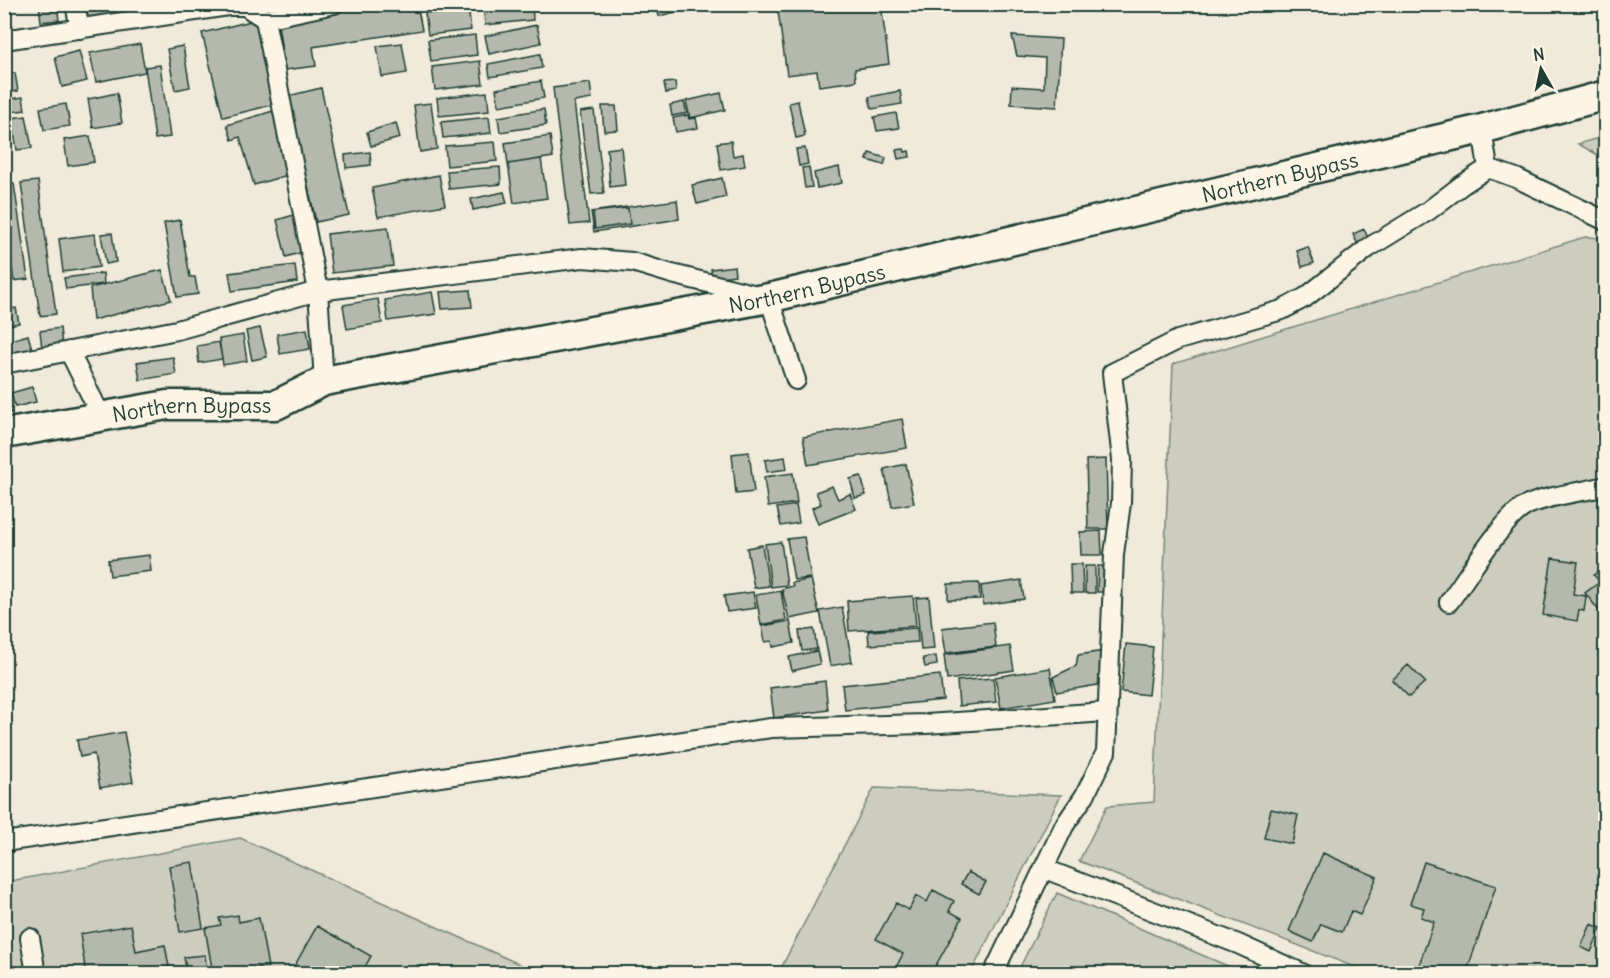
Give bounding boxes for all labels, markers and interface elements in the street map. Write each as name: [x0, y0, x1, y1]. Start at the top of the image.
north arrow: [1511, 39, 1571, 99]
text: N: [1532, 43, 1546, 65]
street label: Northern Bypass: [1199, 145, 1361, 208]
street label: Northern Bypass: [726, 257, 888, 319]
street label: Northern Bypass: [110, 392, 271, 428]

